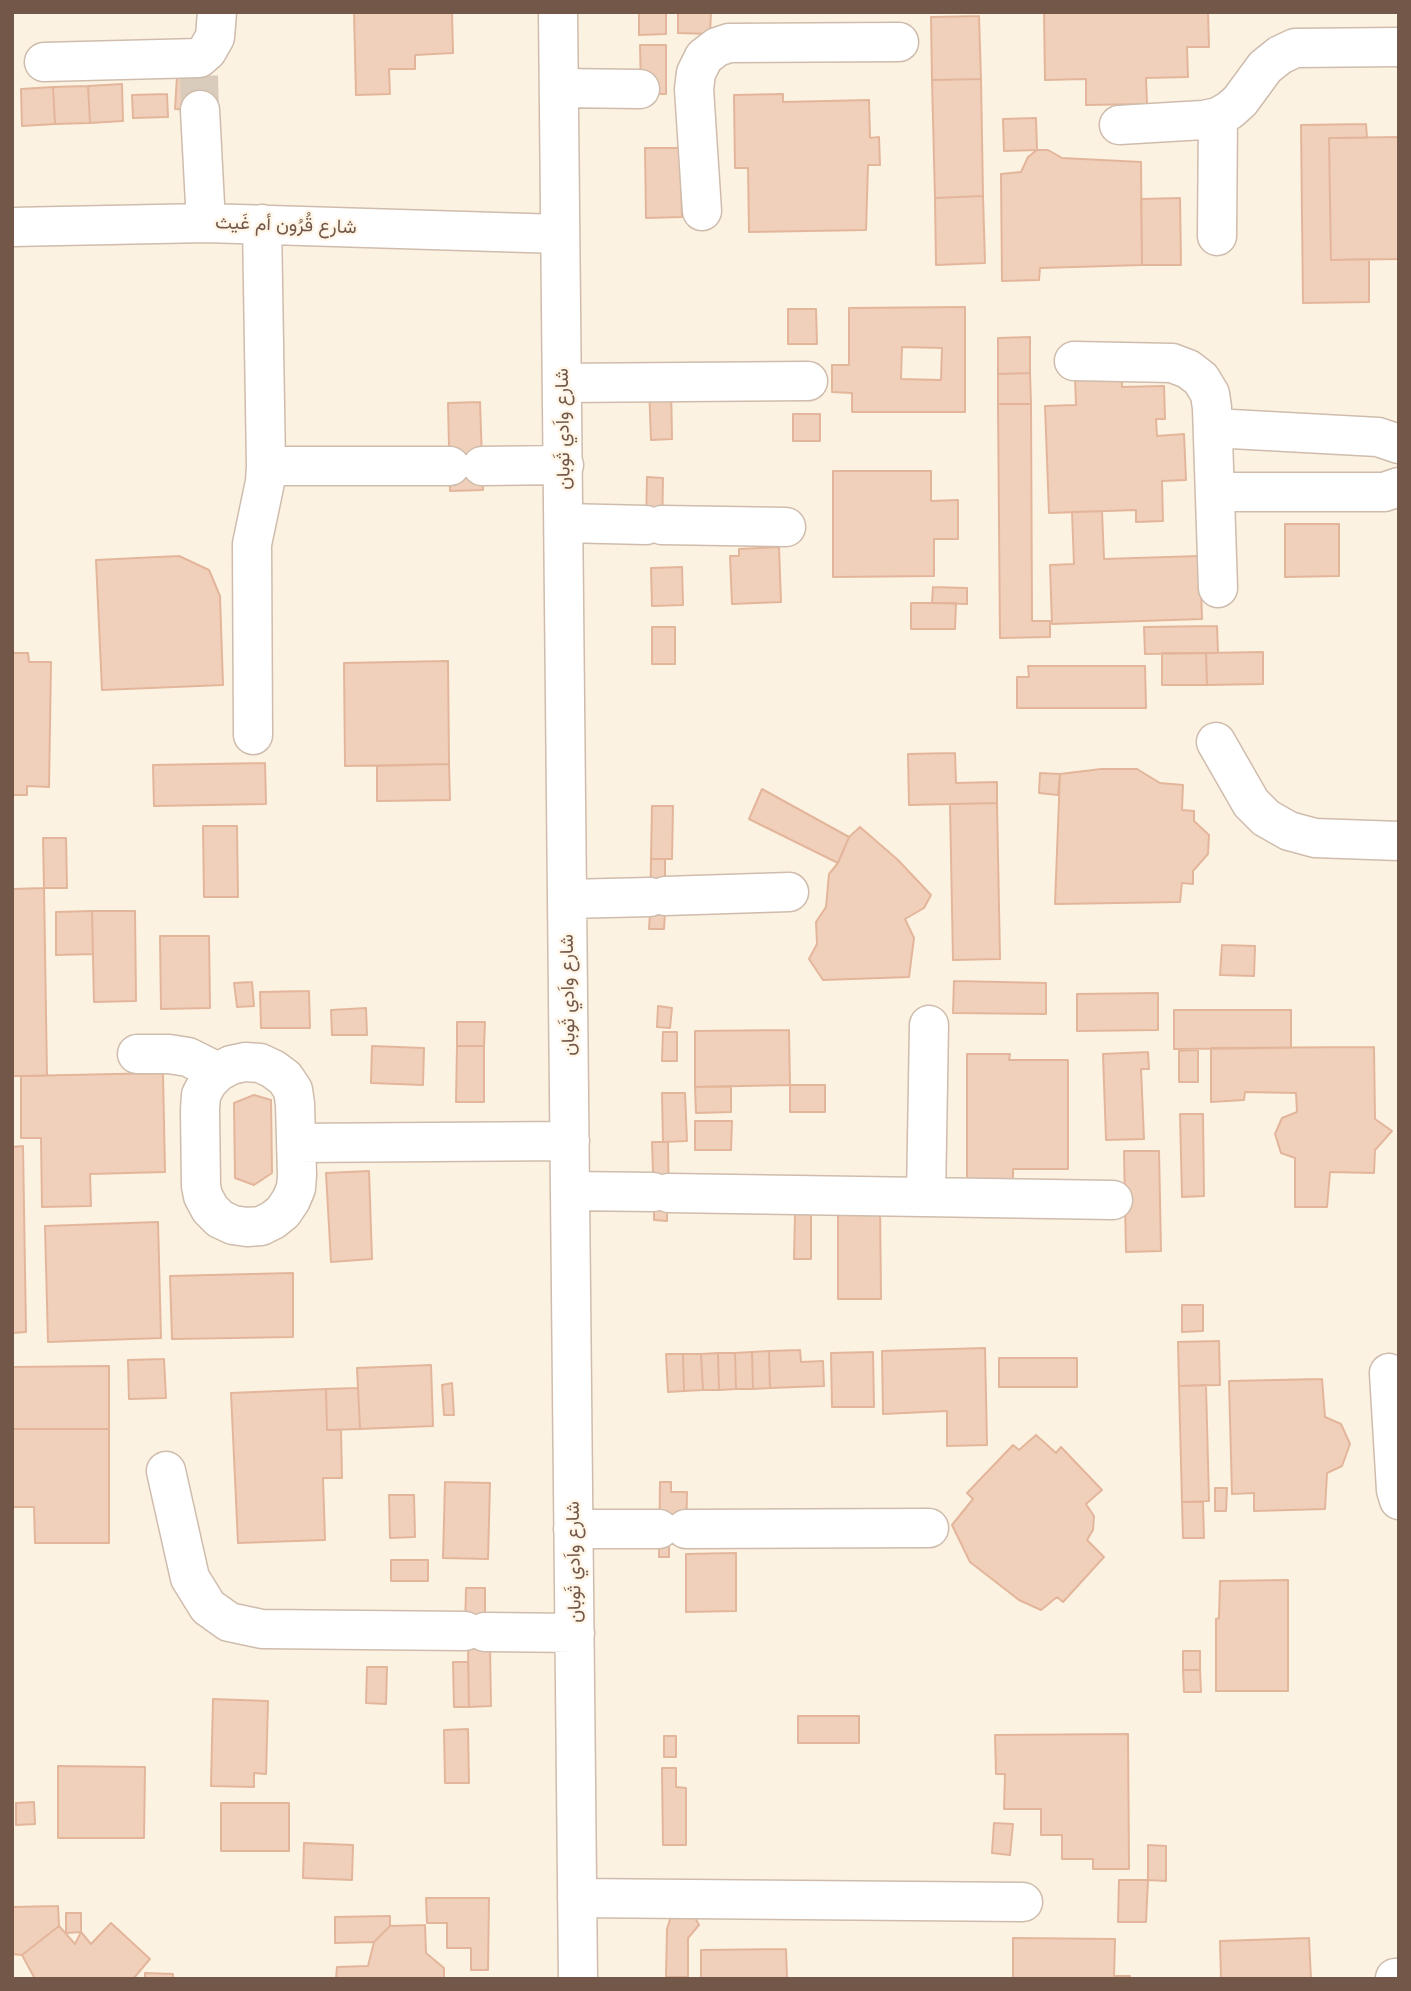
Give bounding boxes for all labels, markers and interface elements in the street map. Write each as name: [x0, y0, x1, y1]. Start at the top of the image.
street label: شارع قُرُون أم غَيث: [215, 211, 357, 239]
street label: شارع واَدي ثَوبان: [551, 368, 575, 490]
street label: شارع واَدي ثَوبان: [556, 934, 580, 1056]
street label: شارع واَدي ثَوبان: [562, 1501, 586, 1623]

